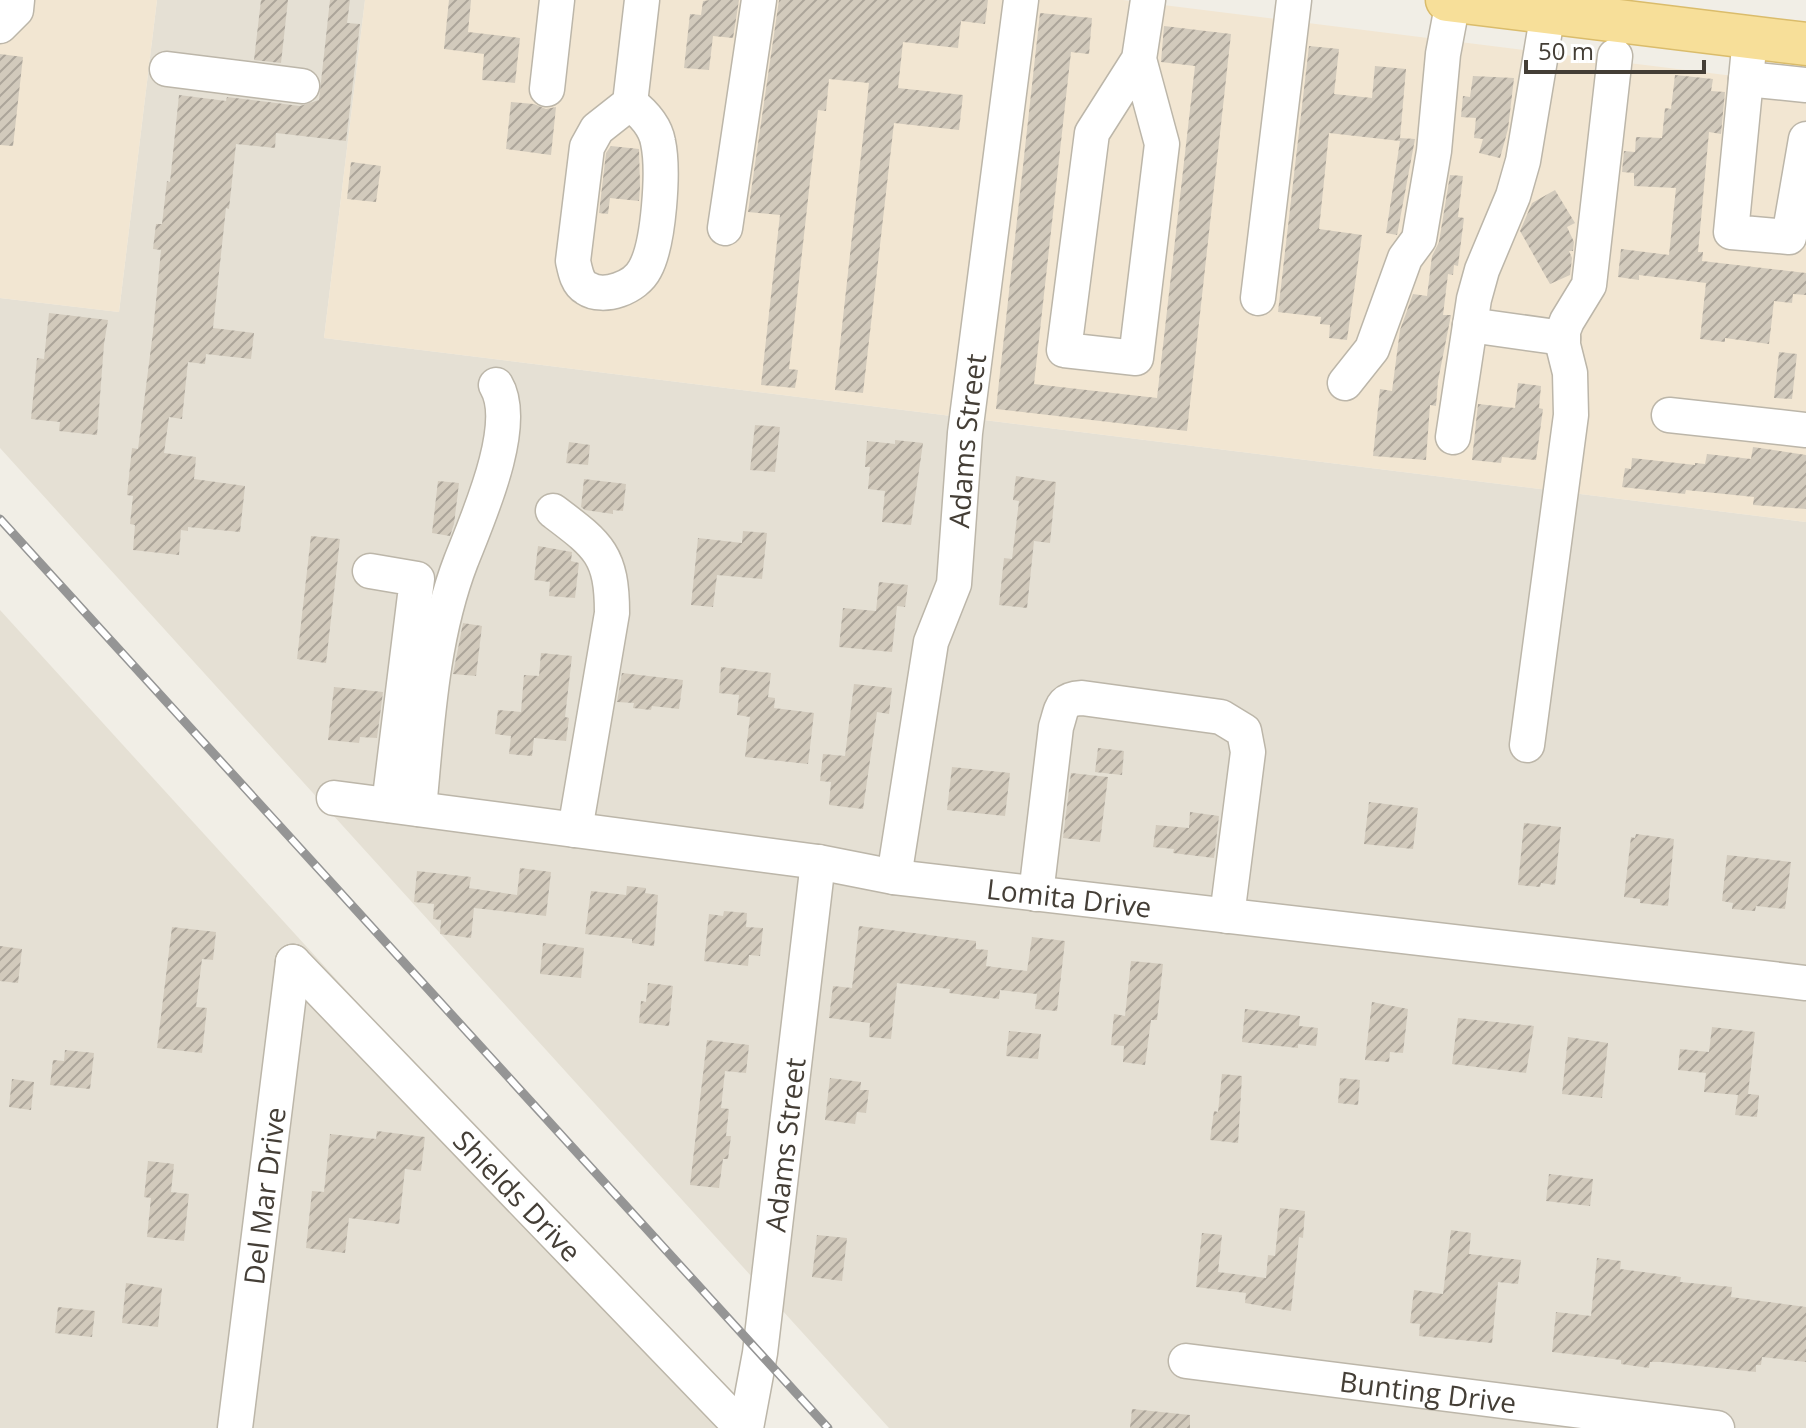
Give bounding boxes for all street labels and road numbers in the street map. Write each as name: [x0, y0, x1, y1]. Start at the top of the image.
street label: Adams Street: [939, 351, 994, 529]
street label: Lomita Drive: [985, 869, 1154, 926]
street label: Adams Street: [755, 1055, 814, 1234]
street label: Del Mar Drive: [234, 1105, 294, 1287]
street label: Shields Drive: [446, 1121, 590, 1269]
street label: Bunting Drive: [1338, 1362, 1519, 1422]

